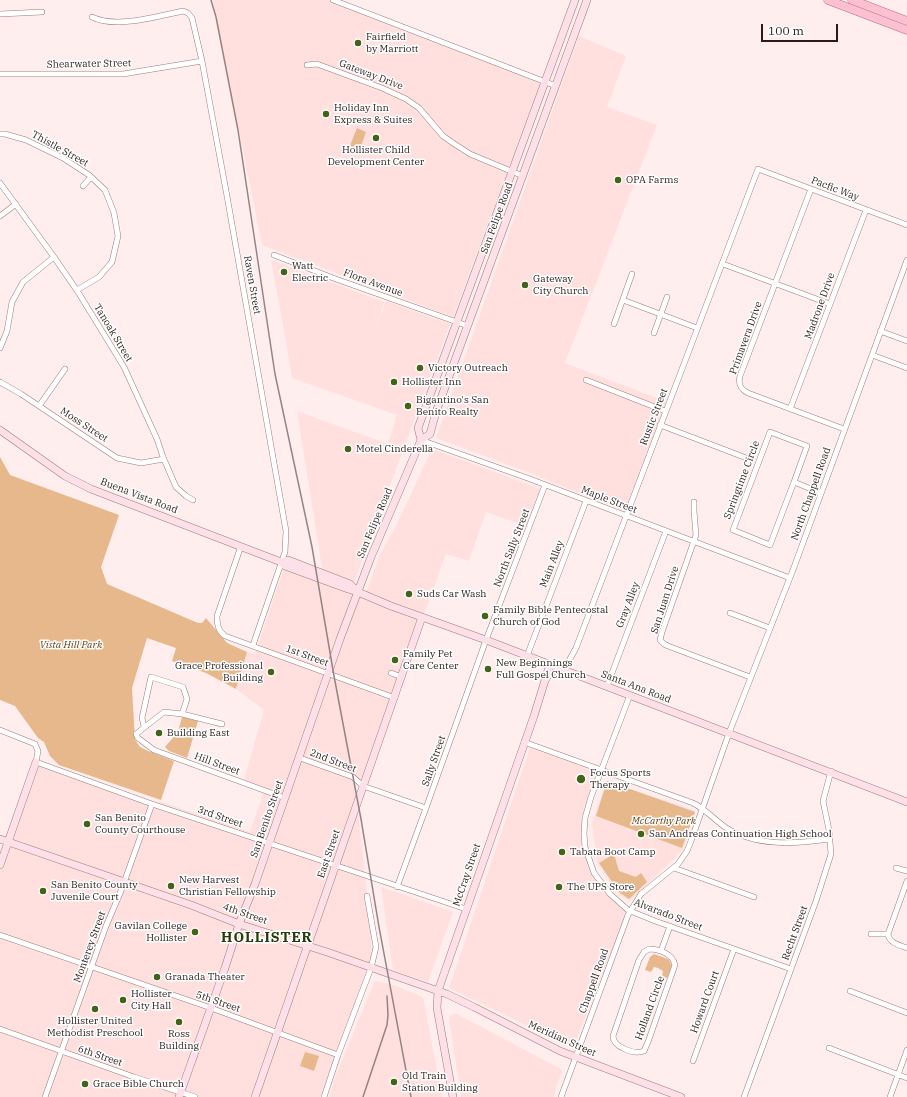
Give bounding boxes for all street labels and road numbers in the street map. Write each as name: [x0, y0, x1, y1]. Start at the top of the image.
street label: Shearwater Street: [47, 57, 131, 71]
street label: Gateway Drive: [337, 57, 405, 93]
street label: Thistle Street: [30, 128, 90, 170]
street label: Pacfic Way: [809, 174, 861, 204]
street label: San Felipe Road: [479, 181, 515, 255]
street label: Raven Street: [241, 255, 263, 315]
street label: Flora Avenue: [342, 267, 404, 299]
street label: Madrone Drive: [802, 271, 838, 341]
street label: Primavera Drive: [727, 300, 765, 376]
street label: Tanoak Street: [91, 302, 135, 364]
street label: Rustic Street: [638, 387, 670, 447]
street label: Moss Street: [58, 405, 110, 445]
street label: Springtime Circle: [722, 439, 762, 521]
street label: North Chappell Road: [789, 446, 833, 542]
street label: Buena Vista Road: [99, 476, 179, 516]
street label: Maple Street: [579, 484, 639, 516]
street label: San Felipe Road: [355, 486, 395, 560]
street label: North Sally Street: [492, 507, 532, 589]
street label: Main Alley: [538, 539, 566, 589]
street label: San Juan Drive: [648, 565, 682, 635]
street label: Gray Alley: [614, 580, 642, 630]
street label: 1st Street: [284, 643, 330, 669]
street label: Santa Ana Road: [599, 668, 673, 706]
street label: Sally Street: [420, 734, 448, 788]
street label: 2nd Street: [308, 747, 358, 775]
street label: Hill Street: [193, 750, 241, 778]
street label: San Benito Street: [248, 779, 286, 859]
street label: 3rd Street: [196, 804, 244, 830]
street label: East Street: [315, 828, 343, 880]
street label: McCray Street: [451, 842, 483, 908]
street label: Alvarado Street: [632, 896, 704, 934]
street label: 4th Street: [221, 901, 269, 927]
street label: Recht Street: [780, 904, 810, 962]
street label: Monterey Street: [72, 910, 108, 984]
street label: Chappell Road: [577, 947, 611, 1015]
street label: Howard Court: [688, 969, 722, 1035]
street label: Holland Circle: [633, 974, 667, 1042]
street label: 5th Street: [194, 989, 242, 1015]
street label: Meridian Street: [526, 1019, 598, 1059]
street label: 6th Street: [76, 1043, 124, 1069]

